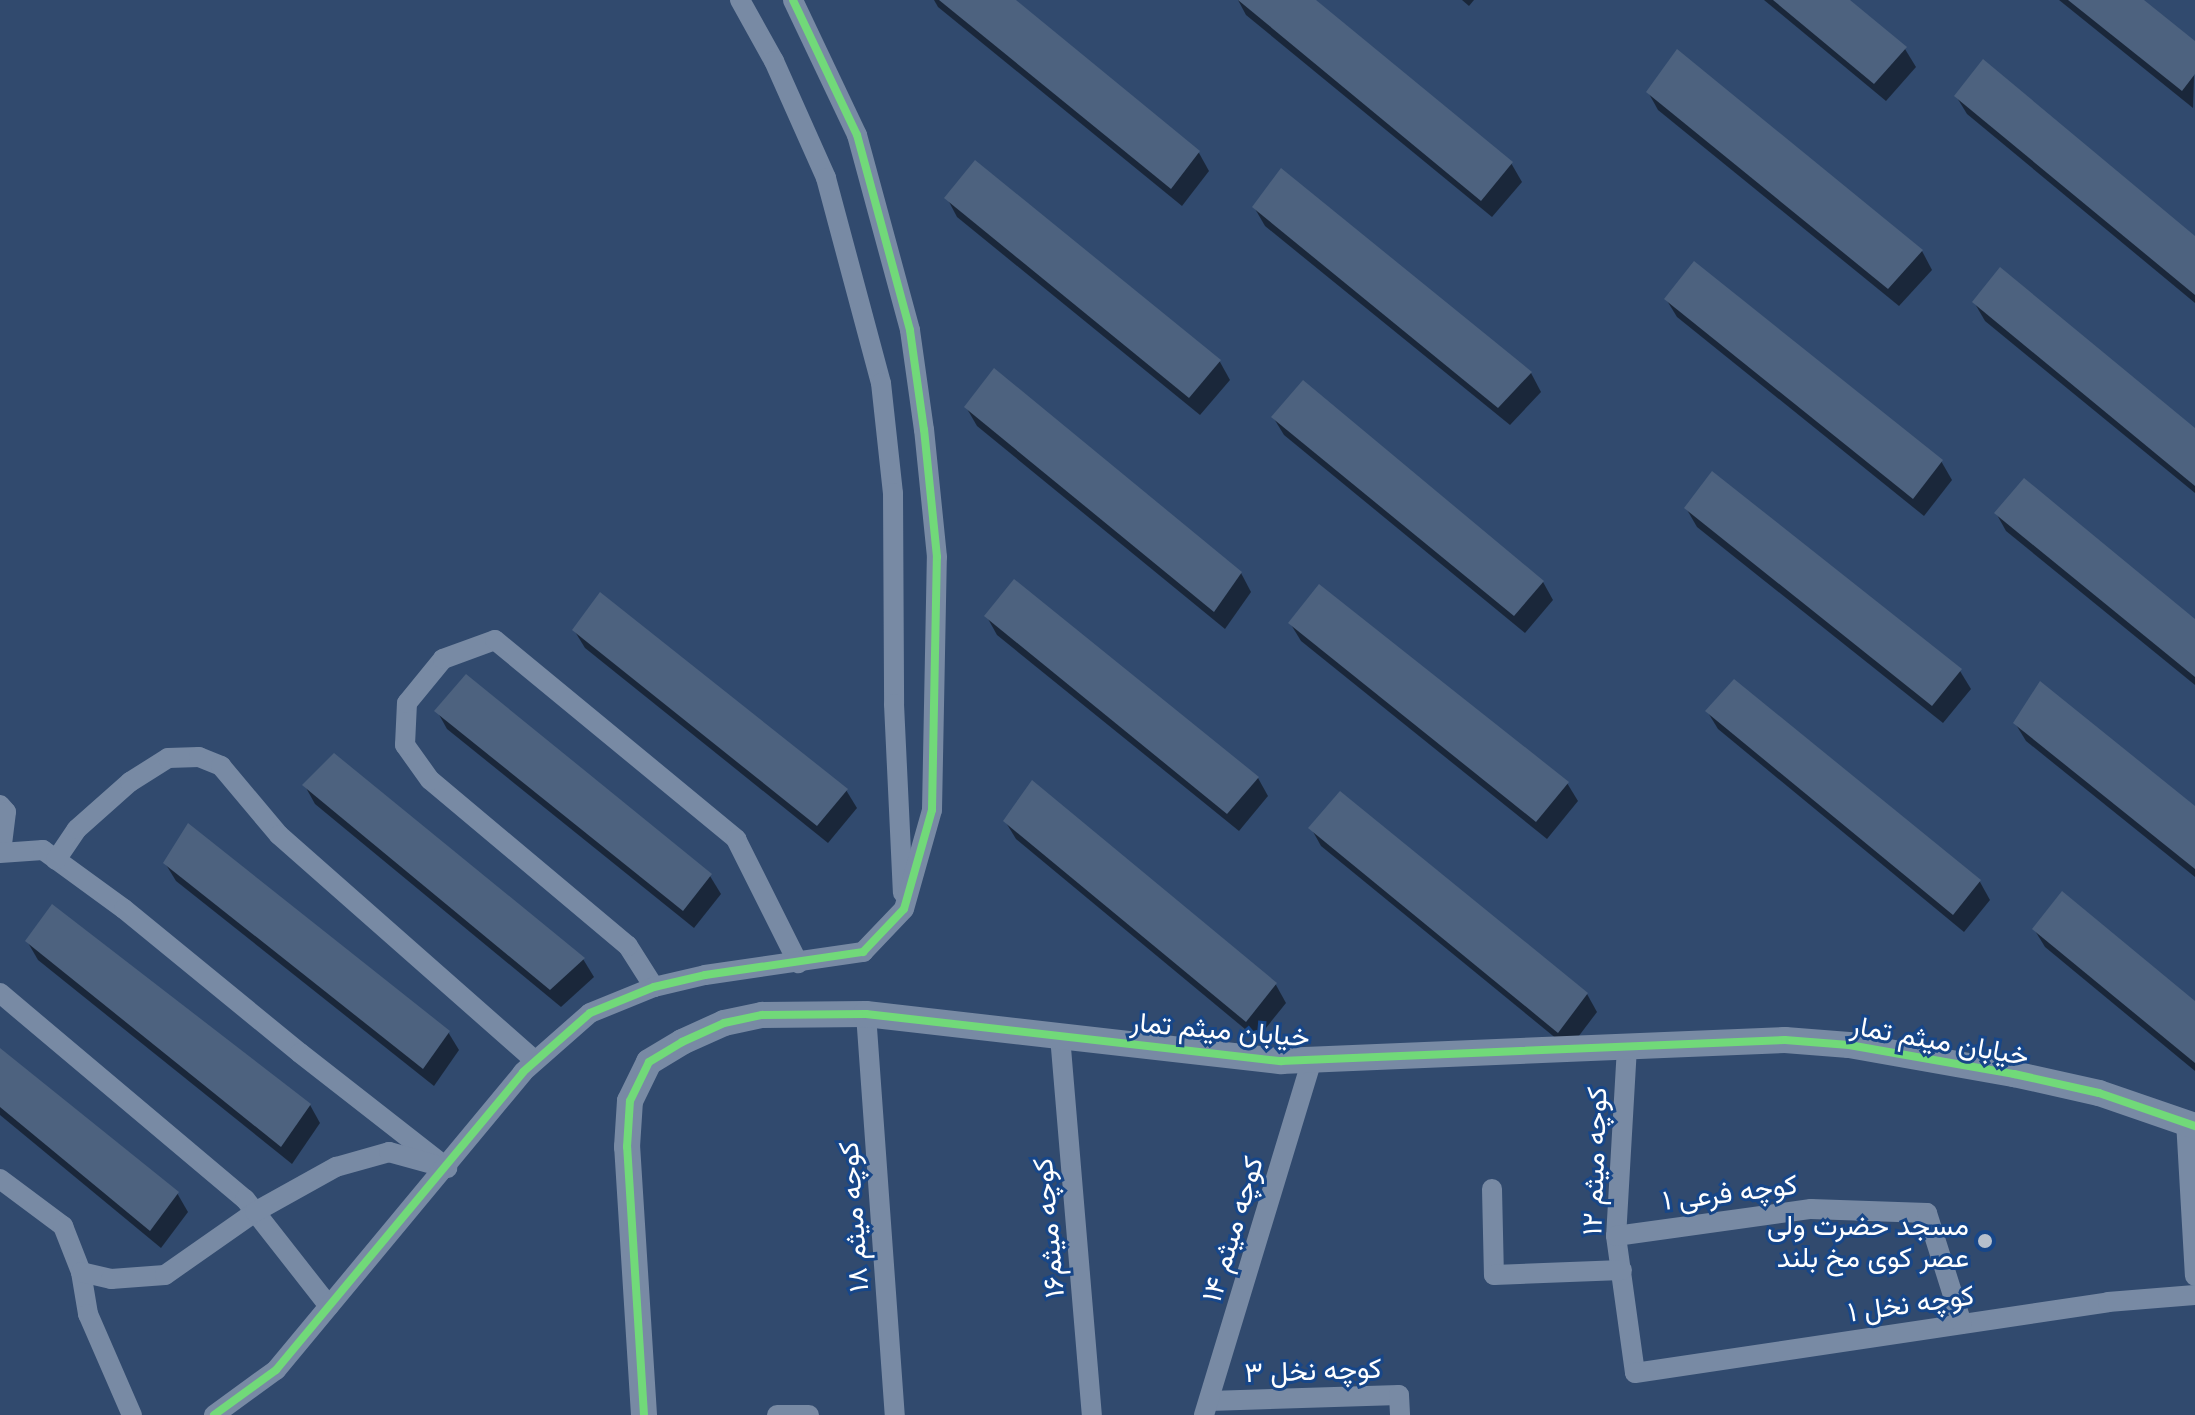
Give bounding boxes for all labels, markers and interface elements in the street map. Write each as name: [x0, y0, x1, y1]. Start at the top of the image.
street label: خیابان میثم تمار: [1129, 1004, 1311, 1054]
street label: خیابان میثم تمار: [1848, 1008, 2032, 1072]
street label: کوچه میثم ۱۲: [1575, 1086, 1613, 1236]
street label: کوچه میثم ۱۸: [831, 1141, 875, 1293]
street label: کوچه میثم ۱۴: [1194, 1152, 1270, 1306]
street label: کوچه میثم۱۶: [1025, 1157, 1071, 1299]
street label: کوچه فرعی ۱: [1661, 1167, 1799, 1217]
place label: مسجد حضرت ولی عصر کوی مخ بلند: [1767, 1208, 1969, 1274]
marker: مسجد حضرت ولی عصر کوی مخ بلند: [1976, 1232, 1994, 1250]
street label: کوچه نخل ۱: [1846, 1278, 1976, 1328]
street label: کوچه نخل ۳: [1244, 1351, 1382, 1389]

